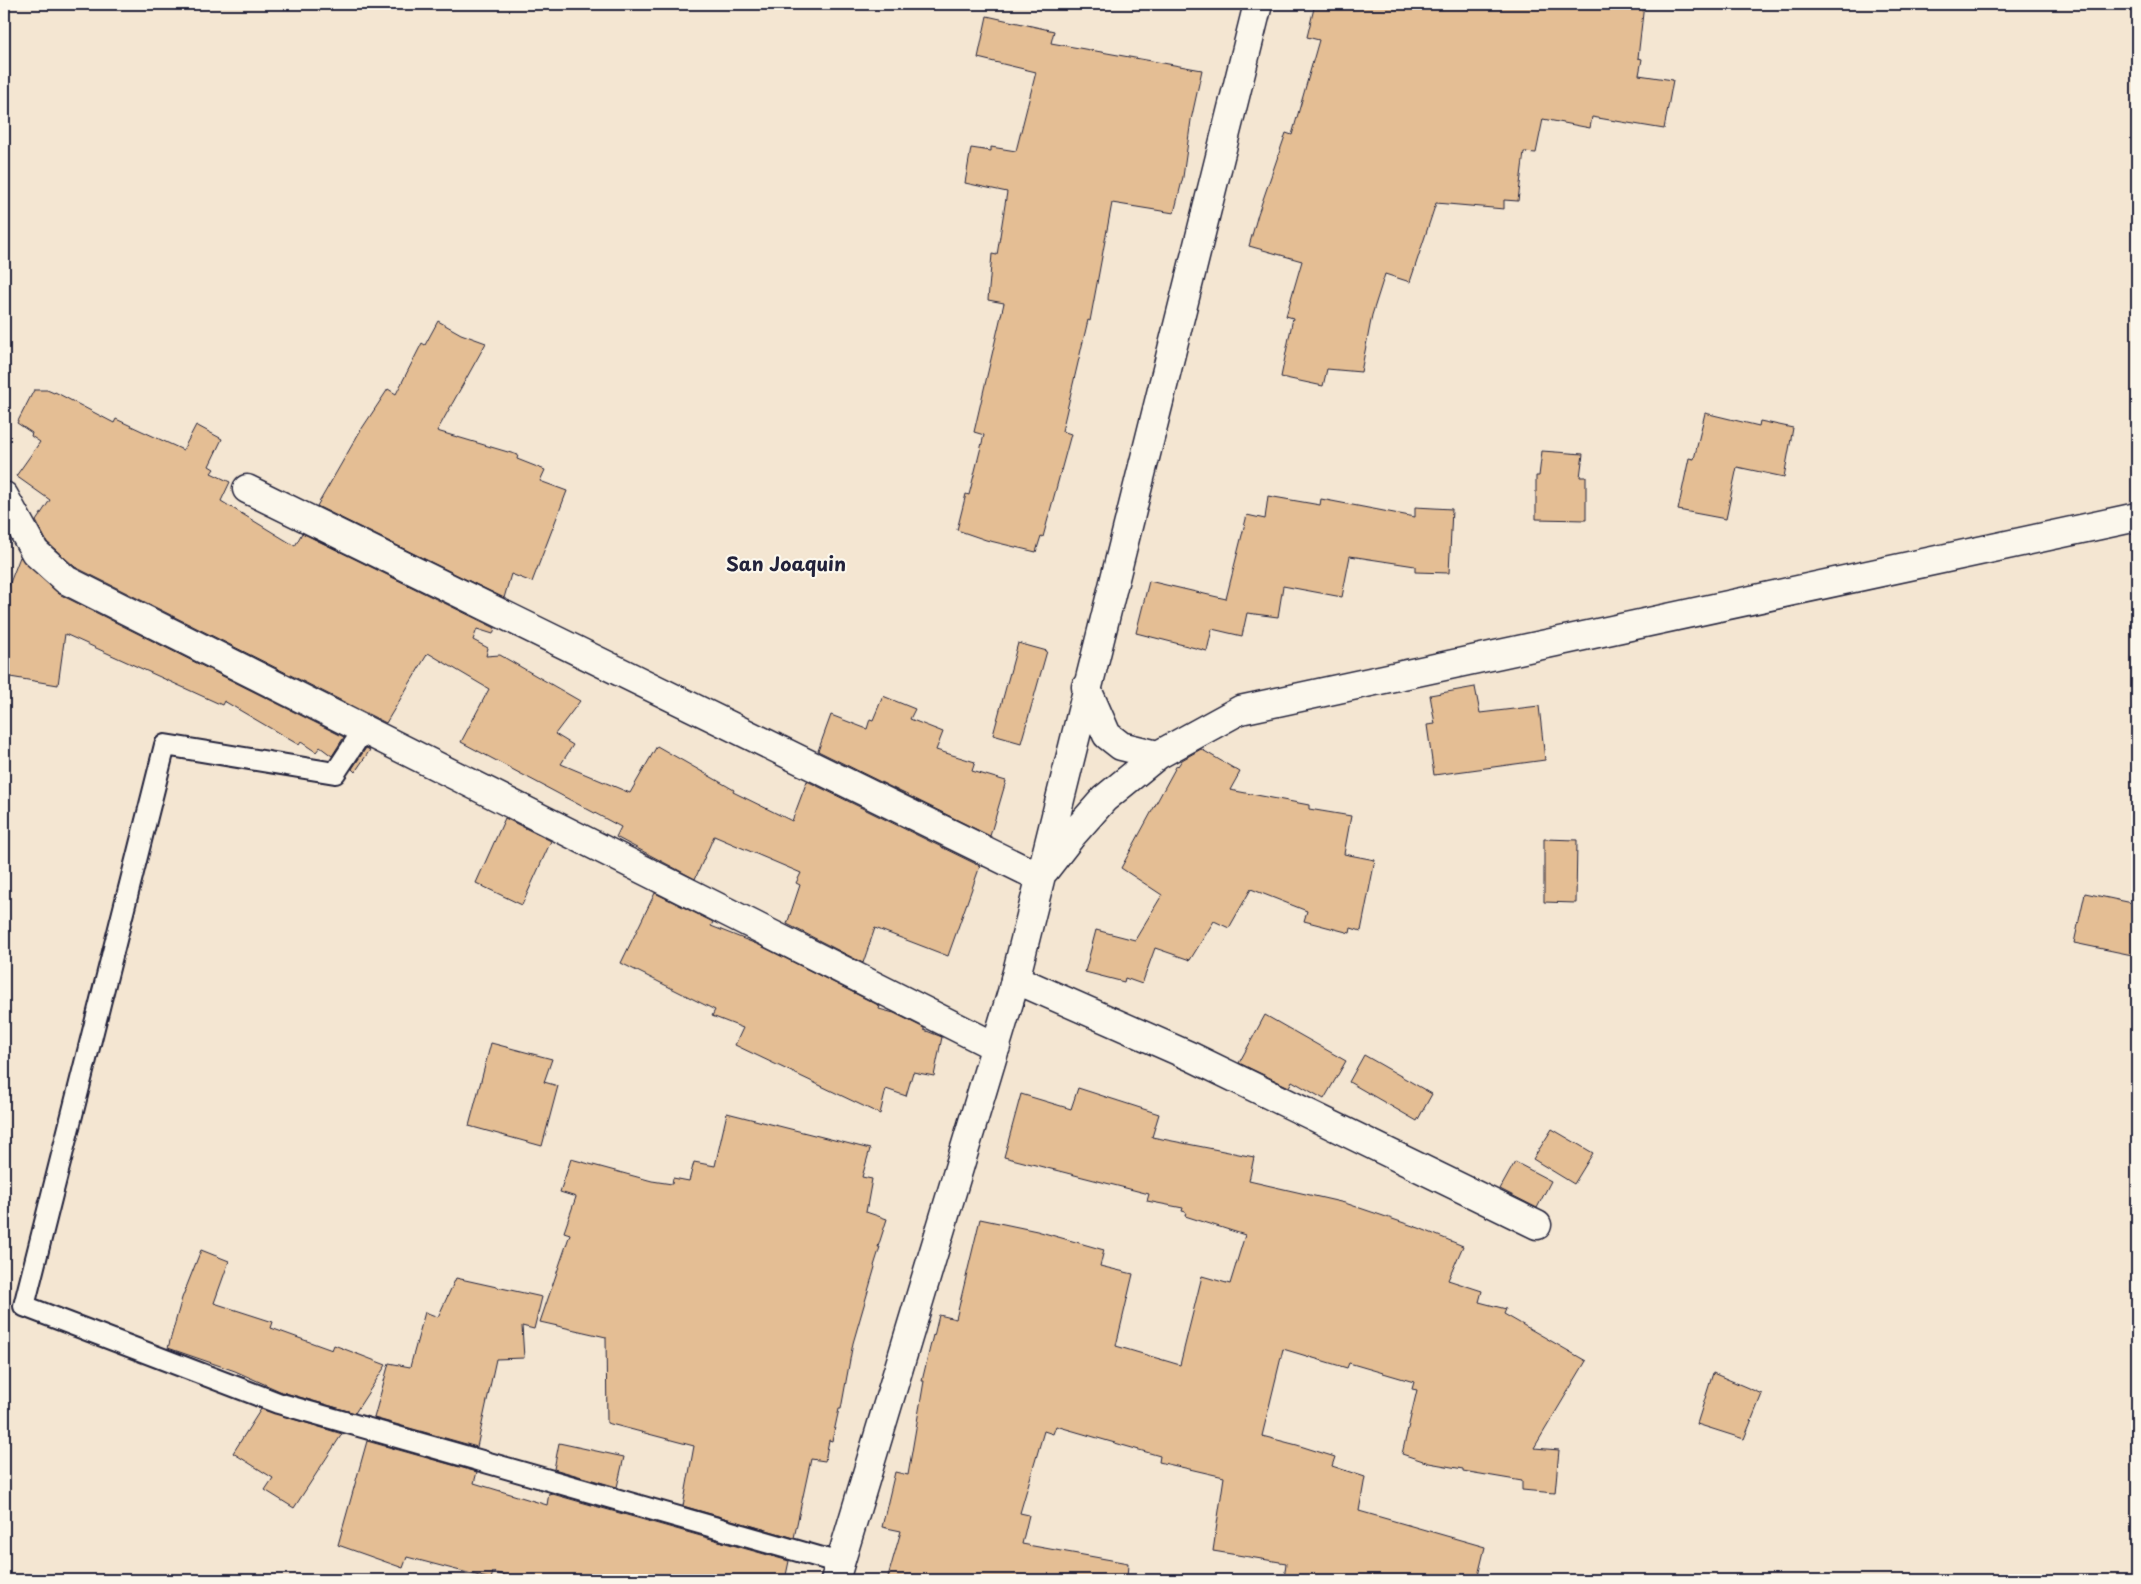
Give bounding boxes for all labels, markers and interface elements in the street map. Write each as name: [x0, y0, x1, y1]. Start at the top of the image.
district label: San Joaquin: [726, 549, 846, 577]

